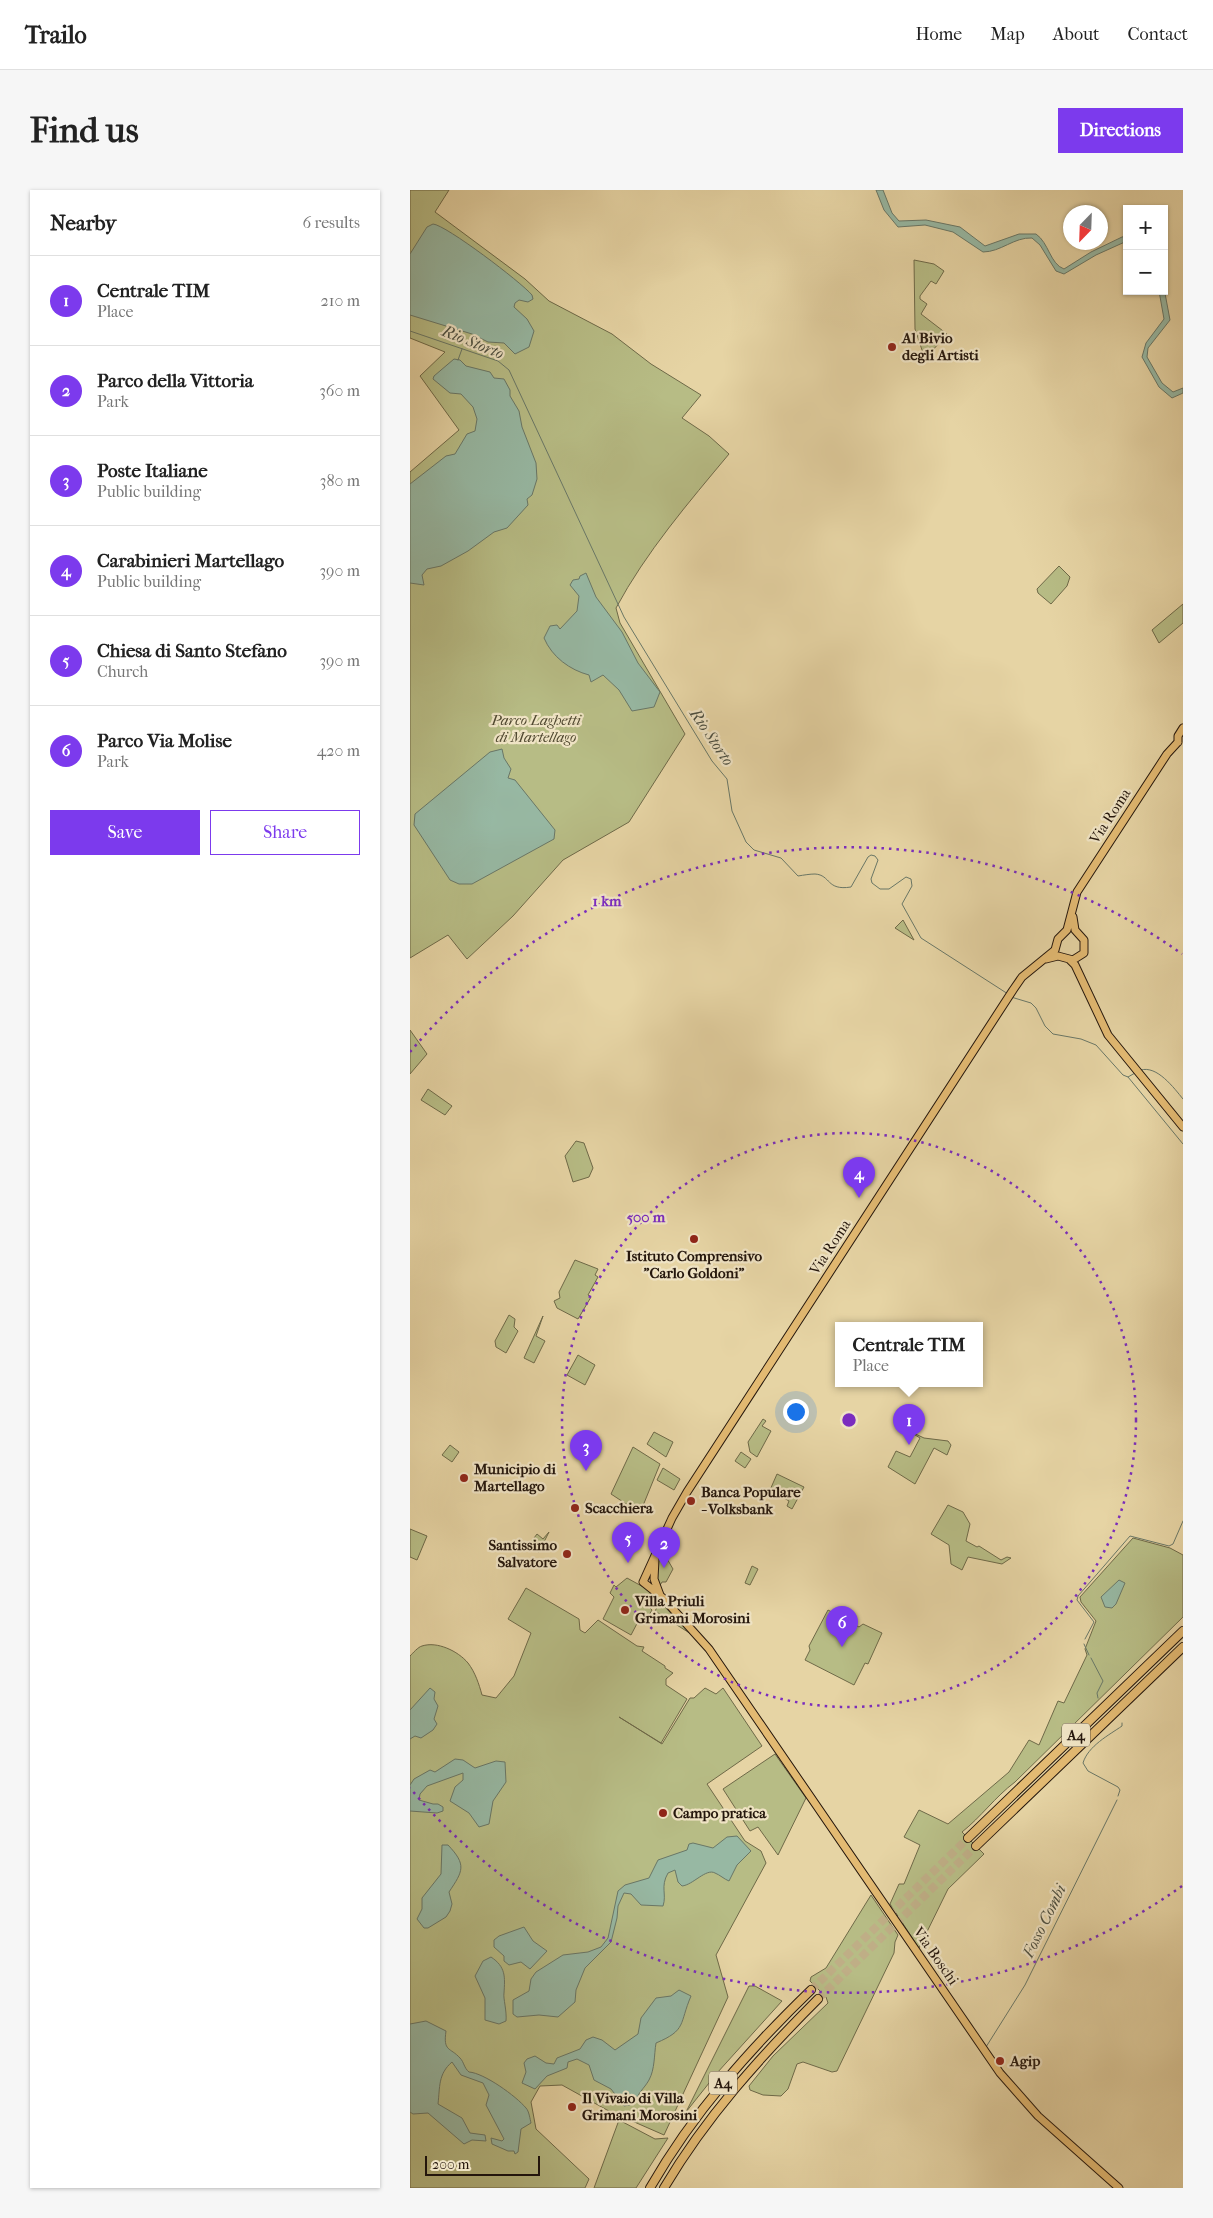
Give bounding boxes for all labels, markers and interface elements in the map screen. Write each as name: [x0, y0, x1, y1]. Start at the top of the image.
text: Trailo: [25, 21, 87, 49]
text: Home: [915, 24, 962, 45]
text: Map: [990, 24, 1025, 45]
text: About: [1053, 24, 1099, 45]
text: Contact: [1127, 24, 1188, 45]
button: Directions: [1058, 108, 1183, 153]
text: Find us: [30, 110, 139, 151]
north arrow: [1063, 205, 1108, 250]
map controls: [1123, 205, 1168, 295]
button: +: [1123, 205, 1168, 250]
text: Nearby: [50, 211, 116, 235]
text: 6 results: [302, 213, 360, 232]
button: −: [1123, 250, 1168, 295]
text: Centrale TIM: [97, 280, 210, 302]
text: 1: [63, 291, 69, 310]
text: 210 m: [321, 291, 360, 310]
text: Place: [97, 302, 133, 321]
water label: Rio Storto: [439, 321, 507, 363]
place label: Al Bivio degli Artisti: [901, 329, 979, 364]
marker: Al Bivio degli Artisti: [886, 341, 898, 353]
text: Parco della Vittoria: [97, 370, 254, 392]
text: 2: [62, 381, 70, 400]
text: 360 m: [319, 381, 360, 400]
text: Park: [97, 392, 129, 411]
text: Poste Italiane: [97, 460, 208, 482]
text: 3: [63, 471, 69, 490]
text: 380 m: [320, 471, 360, 490]
text: Public building: [97, 482, 201, 501]
text: Carabinieri Martellago: [97, 550, 284, 572]
text: 4: [61, 561, 71, 580]
text: 390 m: [319, 561, 360, 580]
text: Public building: [97, 572, 201, 591]
text: Chiesa di Santo Stefano: [97, 640, 287, 662]
text: 5: [63, 651, 69, 670]
text: 390 m: [319, 651, 360, 670]
text: Church: [97, 662, 148, 681]
water label: Rio Storto: [685, 704, 738, 769]
park label: Parco Laghetti di Martellago: [490, 711, 583, 746]
text: Parco Via Molise: [97, 730, 232, 752]
text: 6: [62, 741, 70, 760]
text: 420 m: [317, 741, 360, 760]
text: Park: [97, 752, 129, 771]
street label: Via Roma: [1085, 784, 1135, 848]
button: Save: [50, 810, 200, 855]
button: Share: [210, 810, 360, 855]
text: 1 km: [593, 892, 622, 910]
pin: 4: [843, 1157, 875, 1198]
text: 500 m: [627, 1208, 666, 1226]
street label: Via Roma: [805, 1215, 855, 1279]
marker: Istituto Comprensivo "Carlo Goldoni": [688, 1233, 700, 1245]
place label: Istituto Comprensivo "Carlo Goldoni": [626, 1247, 762, 1282]
popup: [835, 1322, 983, 1387]
text: Centrale TIM: [853, 1334, 965, 1356]
text: Place: [853, 1356, 889, 1375]
your location: [783, 1399, 809, 1425]
pin: 1: [893, 1404, 925, 1445]
centre of rings: [840, 1411, 858, 1429]
pin: 3: [570, 1430, 602, 1471]
place label: Municipio di Martellago: [473, 1460, 557, 1495]
marker: Municipio di Martellago: [458, 1472, 470, 1484]
place label: Banca Populare - Volksbank: [701, 1483, 801, 1518]
marker: Banca Populare - Volksbank: [685, 1495, 697, 1507]
place label: Scacchiera: [585, 1499, 654, 1517]
marker: Scacchiera: [569, 1502, 581, 1514]
pin: 5: [612, 1522, 644, 1563]
pin: 2: [648, 1527, 680, 1568]
place label: Santissimo Salvatore: [488, 1536, 558, 1571]
marker: Santissimo Salvatore: [561, 1548, 573, 1560]
place label: Villa Priuli Grimani Morosini: [634, 1592, 751, 1627]
marker: Villa Priuli Grimani Morosini: [619, 1604, 631, 1616]
pin: 6: [826, 1606, 858, 1647]
road number: A4: [1062, 1724, 1090, 1746]
place label: Campo pratica: [673, 1804, 767, 1822]
marker: Campo pratica: [657, 1807, 669, 1819]
water label: Fosso Combi: [1018, 1880, 1070, 1961]
street label: Via Boschi: [909, 1923, 963, 1989]
place label: Agip: [1009, 2052, 1040, 2070]
marker: Agip: [994, 2055, 1006, 2067]
road number: A4: [709, 2072, 737, 2095]
place label: Il Vivaio di Villa Grimani Morosini: [582, 2089, 698, 2124]
marker: Il Vivaio di Villa Grimani Morosini: [566, 2101, 578, 2113]
scale bar: [425, 2153, 540, 2176]
text: 200 m: [432, 2156, 469, 2173]

